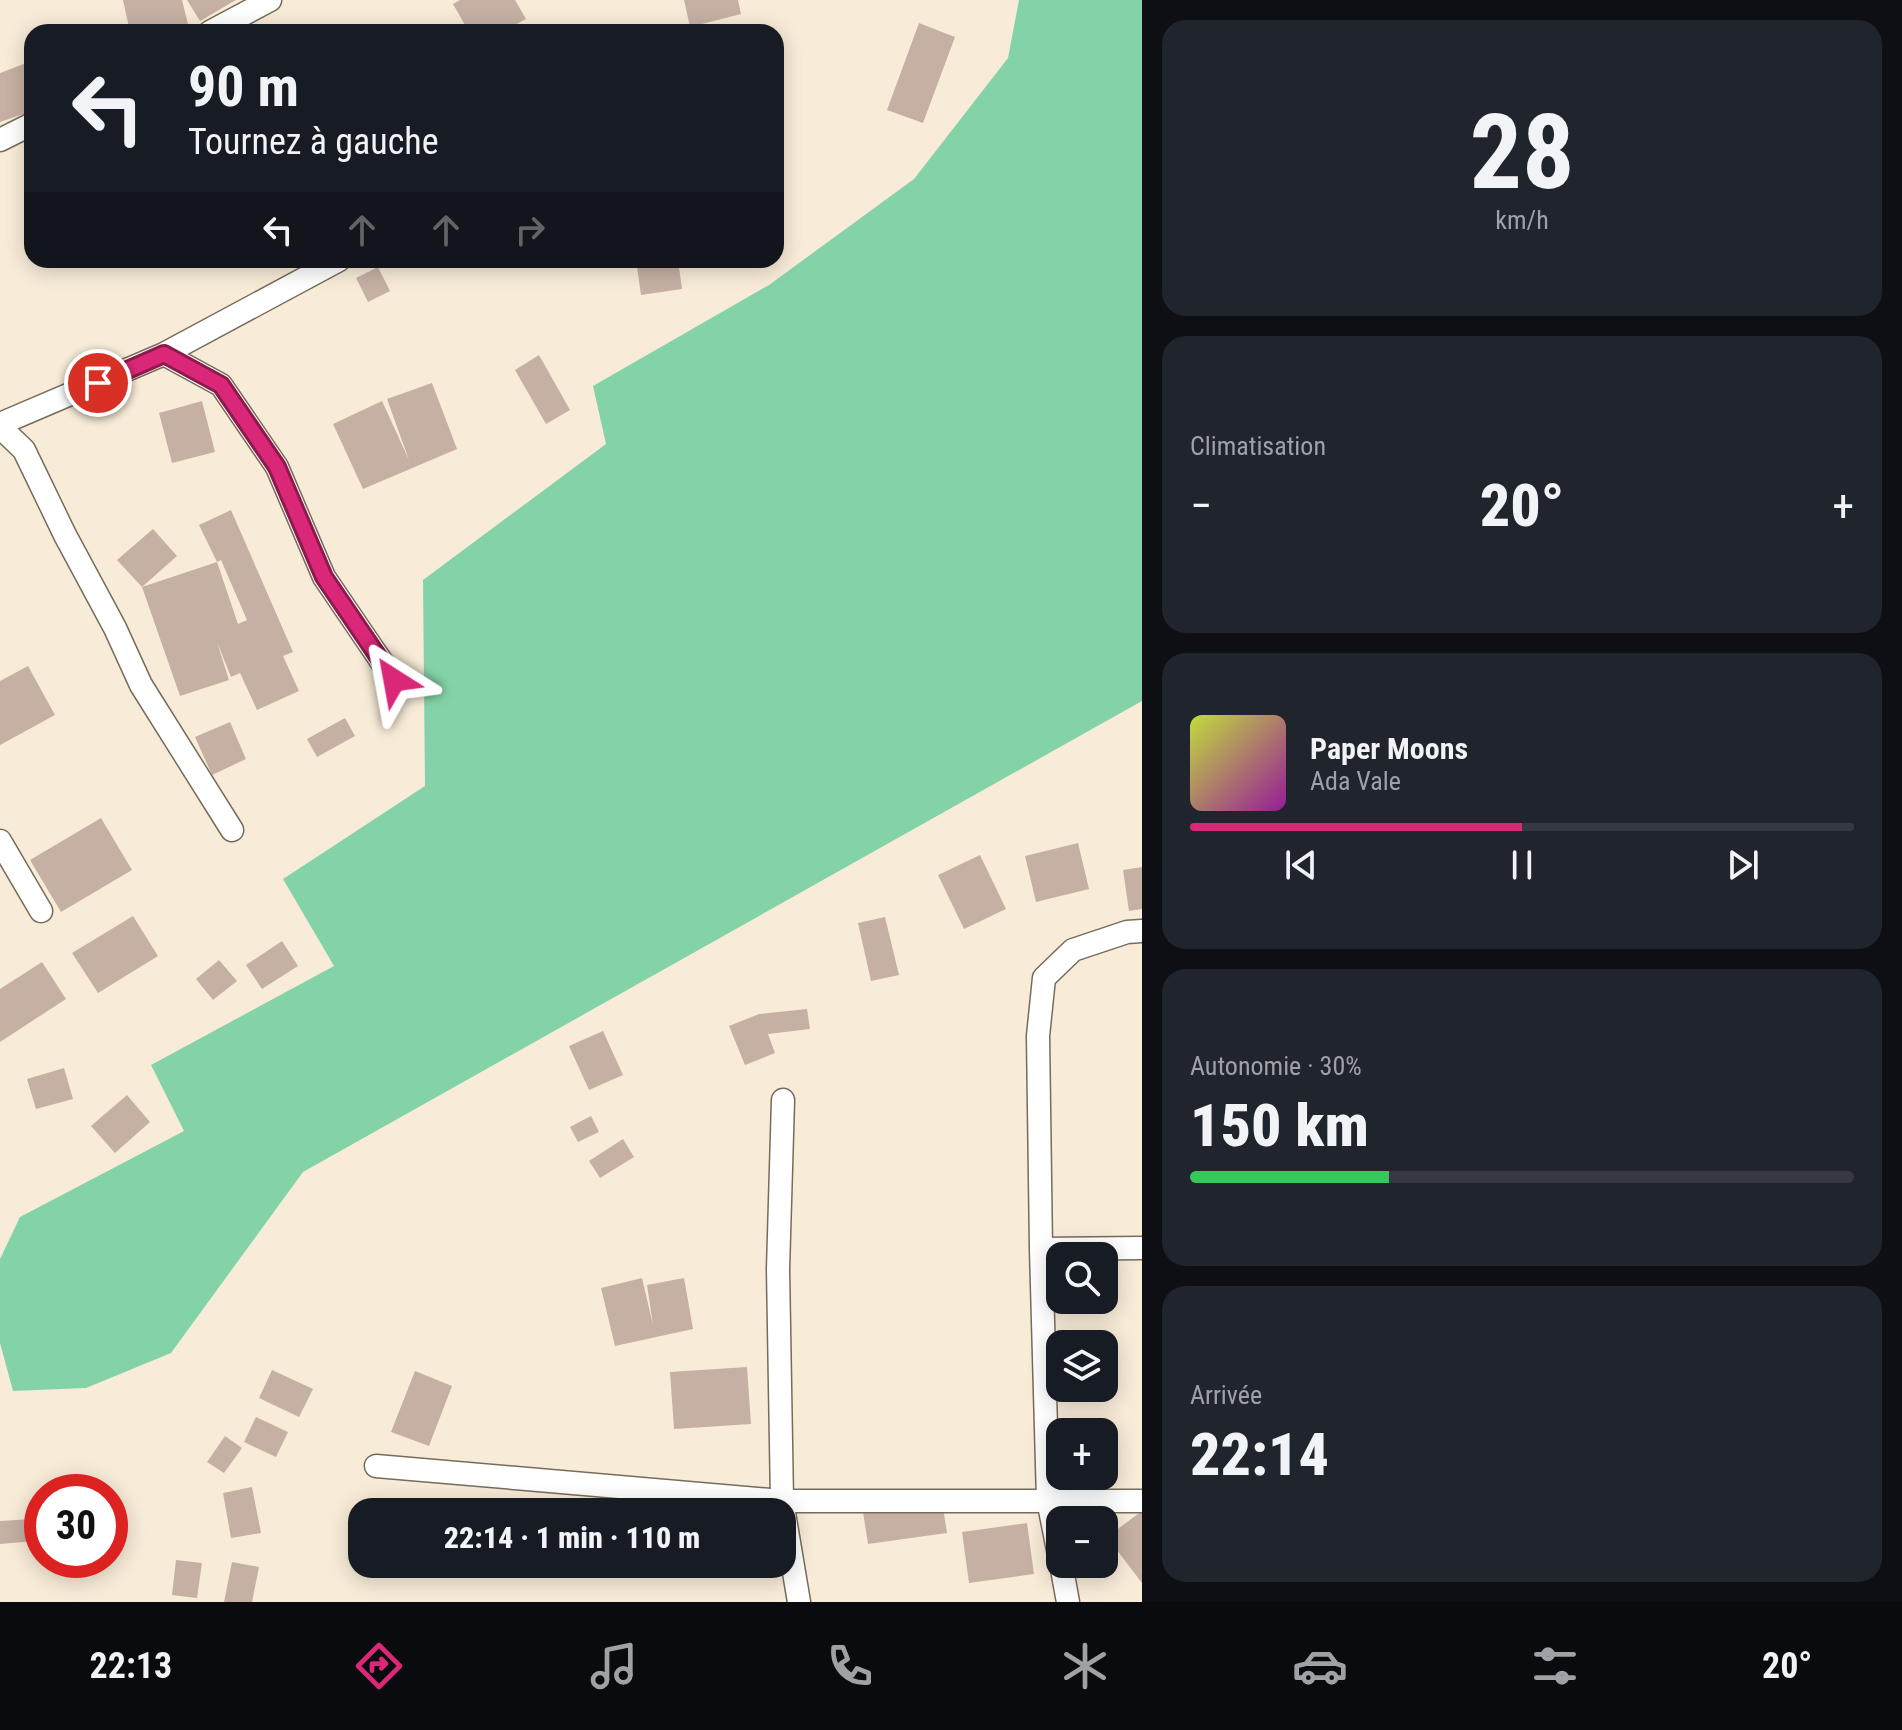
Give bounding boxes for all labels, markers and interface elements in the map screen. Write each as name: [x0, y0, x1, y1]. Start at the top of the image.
text: 90 m: [188, 54, 299, 120]
icon: left: [56, 56, 160, 160]
text: 28: [1469, 92, 1575, 213]
text: Tournez à gauche: [188, 121, 439, 163]
text: km/h: [1495, 205, 1549, 235]
icon: left: [256, 208, 300, 252]
icon: ahead: [340, 208, 384, 252]
icon: ahead: [424, 208, 468, 252]
icon: right: [508, 208, 552, 252]
pin: [64, 349, 132, 417]
icon: arrive: [76, 361, 120, 405]
text: Climatisation: [1190, 431, 1326, 461]
text: 20°: [1480, 470, 1564, 541]
text: −: [1190, 480, 1212, 532]
text: +: [1832, 480, 1854, 532]
position arrow: [352, 638, 436, 722]
text: Paper Moons: [1310, 731, 1468, 766]
text: Ada Vale: [1310, 766, 1401, 796]
icon: previous: [1279, 843, 1323, 887]
icon: pause: [1500, 843, 1544, 887]
icon: next: [1721, 843, 1765, 887]
text: Autonomie · 30%: [1190, 1051, 1362, 1081]
text: 150 km: [1190, 1090, 1369, 1161]
map controls: [1046, 1242, 1118, 1578]
button: search: [1046, 1242, 1118, 1314]
button: layers: [1046, 1330, 1118, 1402]
text: Arrivée: [1190, 1380, 1262, 1410]
button: +: [1046, 1418, 1118, 1490]
text: 22:14: [1190, 1419, 1329, 1490]
speed limit sign: 30: [24, 1474, 128, 1578]
button: −: [1046, 1506, 1118, 1578]
text: 22:14 · 1 min · 110 m: [444, 1520, 700, 1555]
icon: directions: [351, 1638, 407, 1694]
icon: music: [586, 1638, 642, 1694]
icon: phone: [822, 1638, 878, 1694]
icon: climate: [1057, 1638, 1113, 1694]
icon: car: [1292, 1638, 1348, 1694]
icon: filters: [1527, 1638, 1583, 1694]
text: 22:13: [90, 1645, 172, 1687]
text: 20°: [1762, 1645, 1812, 1687]

